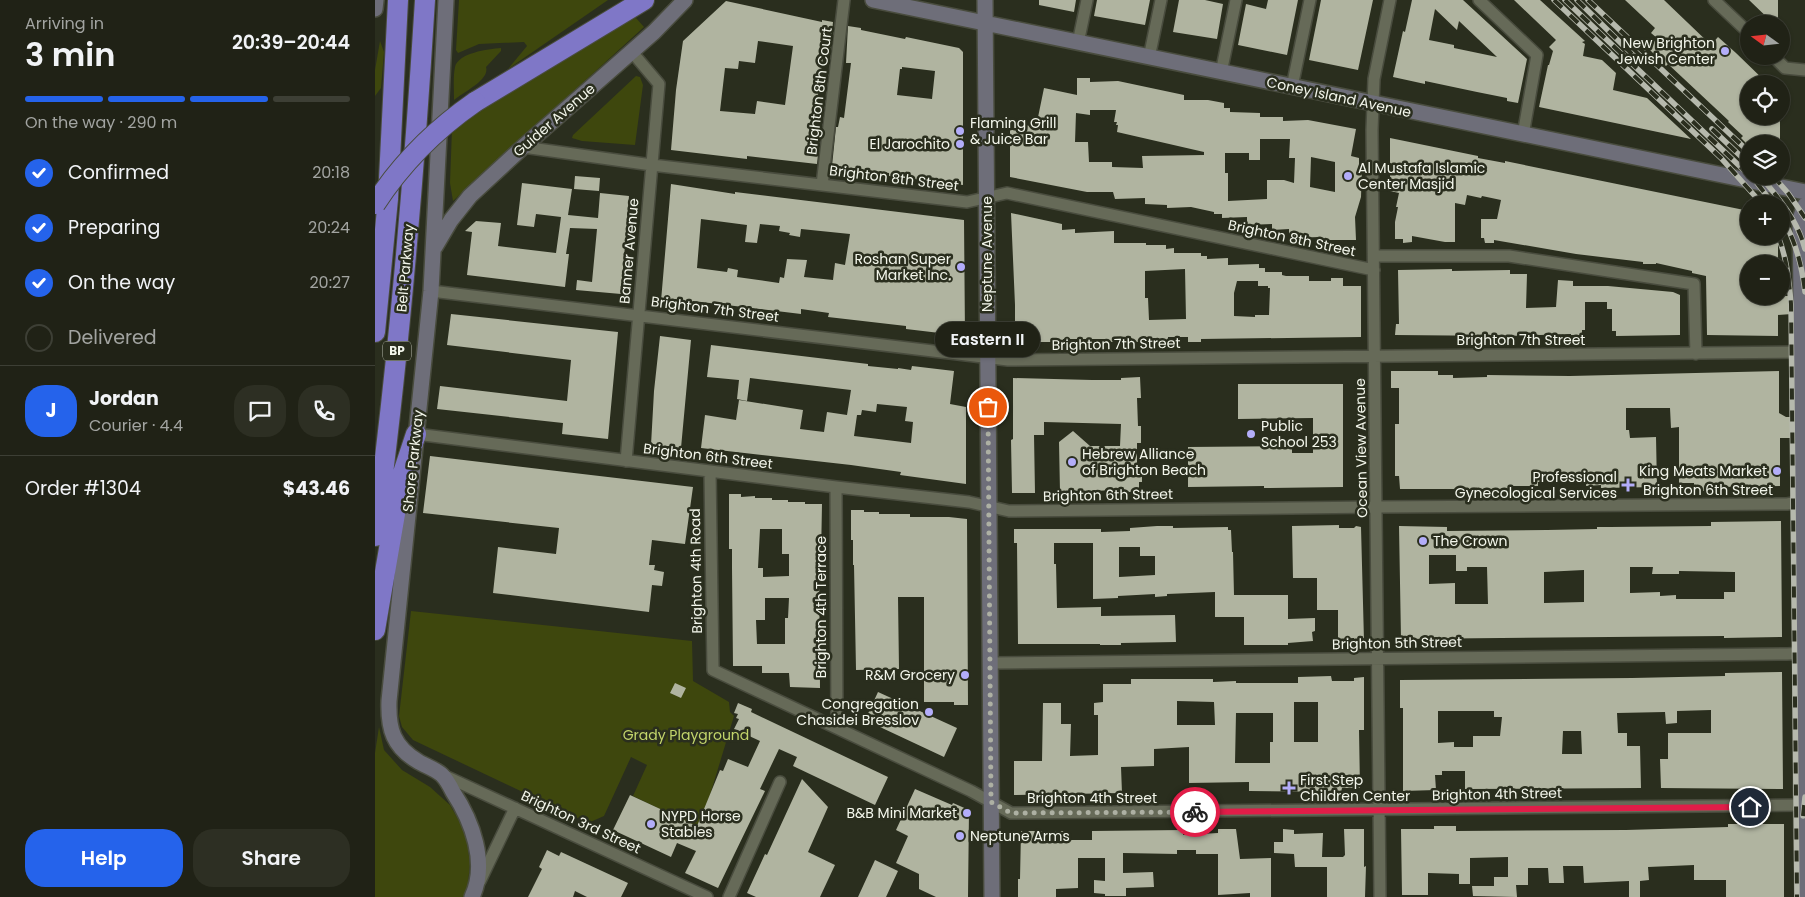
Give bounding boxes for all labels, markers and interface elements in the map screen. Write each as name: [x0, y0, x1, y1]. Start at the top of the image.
text: Arriving in: [25, 12, 104, 35]
north arrow: [1740, 15, 1790, 65]
map controls: [1740, 15, 1790, 305]
street label: Brighton 8th Court: [801, 26, 837, 156]
text: 20:39–20:44: [232, 29, 350, 56]
text: 3 min: [25, 32, 115, 77]
place label: New Brighton Jewish Center: [1617, 33, 1715, 69]
marker: New Brighton Jewish Center: [1719, 45, 1731, 57]
street label: Coney Island Avenue: [1265, 72, 1413, 122]
button: locate: [1740, 75, 1790, 125]
street label: Guider Avenue: [509, 78, 600, 161]
text: On the way · 290 m: [25, 111, 177, 134]
place label: Flaming Grill & Juice Bar: [970, 113, 1056, 149]
marker: Flaming Grill & Juice Bar: [954, 125, 966, 137]
place label: El Jarochito: [870, 134, 950, 154]
button: layers: [1740, 135, 1790, 185]
marker: El Jarochito: [954, 138, 966, 150]
place label: Al Mustafa Islamic Center Masjid: [1358, 158, 1485, 194]
icon: check: [25, 159, 53, 187]
text: Confirmed: [68, 159, 169, 186]
street label: Brighton 8th Street: [828, 160, 960, 196]
text: 20:18: [312, 161, 350, 184]
marker: Al Mustafa Islamic Center Masjid: [1342, 170, 1354, 182]
button: +: [1740, 195, 1790, 245]
street label: Neptune Avenue: [977, 196, 997, 312]
street label: Banner Avenue: [614, 197, 644, 305]
icon: check: [25, 214, 53, 242]
text: Preparing: [68, 214, 160, 241]
street label: Brighton 8th Street: [1226, 215, 1358, 261]
text: 20:24: [308, 216, 350, 239]
street label: Belt Parkway: [391, 223, 419, 313]
place label: Roshan Super Market Inc.: [855, 249, 951, 285]
button: −: [1740, 255, 1790, 305]
marker: Roshan Super Market Inc.: [955, 261, 967, 273]
icon: check: [25, 269, 53, 297]
text: On the way: [68, 269, 175, 296]
text: 20:27: [309, 271, 350, 294]
street label: Brighton 7th Street: [650, 291, 780, 327]
callout: Eastern II: [935, 322, 1041, 357]
text: Delivered: [68, 324, 157, 351]
text: Eastern II: [951, 328, 1024, 351]
street label: Brighton 7th Street: [1457, 330, 1585, 350]
street label: Brighton 7th Street: [1051, 333, 1181, 355]
road number: BP: [383, 342, 411, 361]
street label: Ocean View Avenue: [1350, 378, 1372, 518]
text: Jordan: [89, 385, 159, 412]
button: chat: [234, 385, 286, 437]
button: phone: [298, 385, 350, 437]
pin: [967, 386, 1009, 428]
icon: bag: [974, 393, 1002, 421]
text: J: [46, 397, 56, 424]
street label: Shore Parkway: [398, 409, 428, 513]
text: Courier · 4.4: [89, 414, 183, 437]
place label: Public School 253: [1261, 416, 1337, 452]
marker: Public School 253: [1245, 428, 1257, 440]
street label: Brighton 6th Street: [642, 438, 774, 474]
place label: Hebrew Alliance of Brighton Beach: [1082, 444, 1206, 480]
marker: Hebrew Alliance of Brighton Beach: [1066, 456, 1078, 468]
place label: King Meats Market: [1639, 461, 1767, 481]
marker: King Meats Market: [1771, 465, 1783, 477]
place label: Professional Gynecological Services: [1455, 467, 1617, 503]
text: Order #1304: [25, 475, 141, 502]
text: $43.46: [283, 475, 350, 502]
marker: Professional Gynecological Services: [1621, 478, 1635, 492]
street label: Brighton 6th Street: [1643, 480, 1773, 500]
street label: Brighton 6th Street: [1043, 484, 1173, 506]
street label: Brighton 4th Road: [685, 508, 707, 634]
place label: The Crown: [1433, 531, 1507, 551]
marker: The Crown: [1417, 535, 1429, 547]
street label: Brighton 4th Terrace: [811, 536, 831, 678]
street label: Brighton 5th Street: [1332, 632, 1462, 654]
place label: R&M Grocery: [865, 665, 955, 685]
marker: R&M Grocery: [959, 669, 971, 681]
place label: Congregation Chasidei Bresslov: [796, 694, 919, 730]
marker: Congregation Chasidei Bresslov: [923, 706, 935, 718]
park label: Grady Playground: [623, 725, 749, 745]
place label: First Step Children Center: [1300, 770, 1410, 806]
marker: First Step Children Center: [1282, 781, 1296, 795]
street label: Brighton 4th Street: [1432, 783, 1562, 805]
street label: Brighton 3rd Street: [518, 785, 644, 859]
pin: [1729, 786, 1771, 828]
courier: [1170, 787, 1220, 837]
street label: Brighton 4th Street: [1027, 788, 1157, 808]
icon: home: [1736, 793, 1764, 821]
icon: bike: [1181, 798, 1209, 826]
place label: B&B Mini Market: [846, 803, 957, 823]
place label: NYPD Horse Stables: [661, 806, 741, 842]
marker: B&B Mini Market: [961, 807, 973, 819]
marker: NYPD Horse Stables: [645, 818, 657, 830]
place label: Neptune Arms: [970, 826, 1070, 846]
button: Help: [25, 829, 183, 887]
button: Share: [193, 829, 350, 887]
marker: Neptune Arms: [954, 830, 966, 842]

